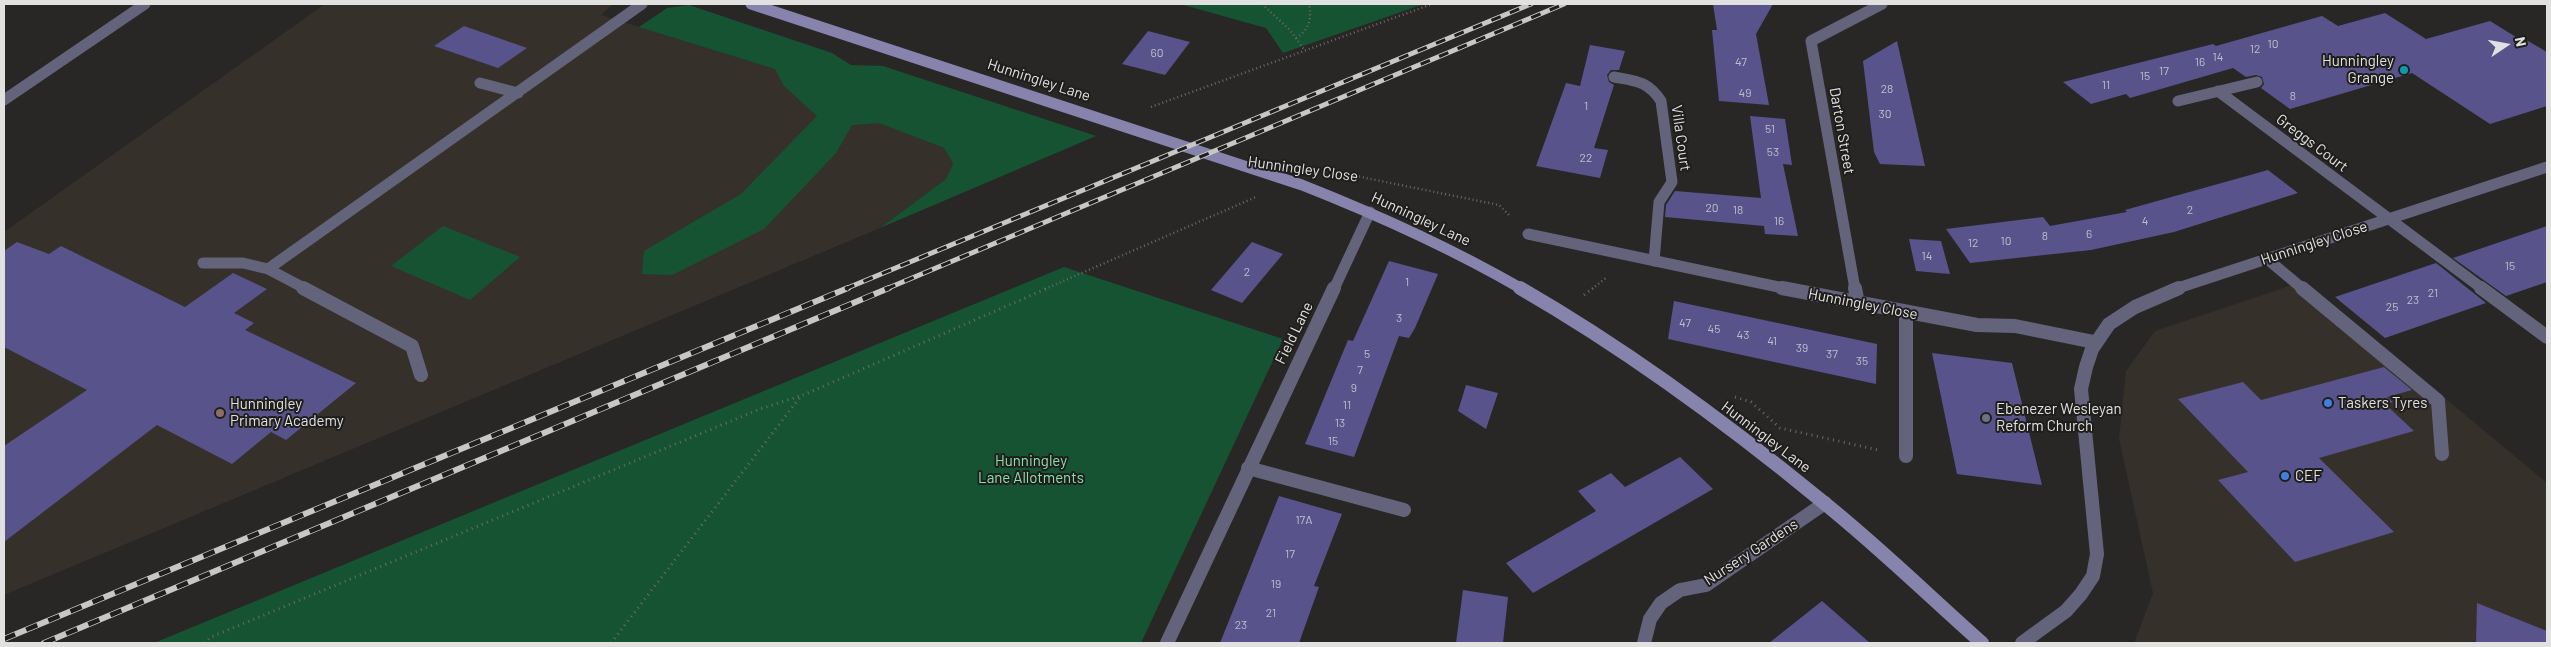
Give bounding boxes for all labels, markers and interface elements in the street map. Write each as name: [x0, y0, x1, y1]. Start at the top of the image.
north arrow: [2481, 20, 2531, 70]
text: N: [2512, 35, 2530, 48]
house number: 10: [2268, 37, 2278, 51]
house number: 12: [2250, 42, 2260, 56]
house number: 60: [1151, 46, 1163, 60]
house number: 14: [2213, 50, 2223, 64]
place label: Hunningley Grange: [2322, 52, 2394, 87]
street label: Hunningley Lane: [985, 55, 1093, 105]
house number: 47: [1735, 55, 1747, 69]
house number: 16: [2195, 55, 2205, 69]
house number: 17: [2159, 64, 2169, 78]
marker: Hunningley Grange: [2398, 64, 2410, 76]
house number: 15: [2140, 69, 2150, 83]
house number: 11: [2102, 78, 2110, 92]
house number: 28: [1881, 82, 1893, 96]
house number: 49: [1739, 86, 1751, 100]
street label: Darton Street: [1825, 86, 1859, 176]
house number: 8: [2290, 89, 2296, 103]
house number: 1: [1584, 99, 1588, 113]
street label: Villa Court: [1667, 104, 1695, 172]
house number: 30: [1879, 107, 1891, 121]
street label: Greggs Court: [2273, 110, 2351, 176]
house number: 51: [1765, 122, 1775, 136]
house number: 53: [1767, 145, 1779, 159]
house number: 22: [1580, 151, 1592, 165]
street label: Hunningley Close: [1247, 152, 1359, 186]
street label: Hunningley Lane: [1369, 188, 1473, 250]
house number: 20: [1705, 201, 1719, 215]
house number: 18: [1733, 203, 1743, 217]
house number: 2: [2187, 203, 2193, 217]
house number: 16: [1774, 214, 1784, 228]
house number: 4: [2142, 214, 2148, 228]
street label: Hunningley Close: [2258, 217, 2370, 269]
house number: 6: [2086, 227, 2092, 241]
house number: 8: [2042, 229, 2048, 243]
house number: 10: [2001, 234, 2011, 248]
house number: 12: [1968, 236, 1978, 250]
house number: 14: [1922, 249, 1932, 263]
house number: 15: [2505, 259, 2515, 273]
house number: 2: [1244, 265, 1250, 279]
house number: 1: [1405, 275, 1409, 289]
street label: Hunningley Close: [1807, 285, 1919, 323]
house number: 21: [2428, 286, 2438, 300]
house number: 23: [2407, 293, 2419, 307]
street label: Field Lane: [1271, 299, 1317, 367]
house number: 25: [2386, 300, 2398, 314]
house number: 3: [1396, 311, 1402, 325]
house number: 47: [1679, 316, 1691, 330]
house number: 45: [1708, 322, 1720, 336]
house number: 43: [1737, 328, 1749, 342]
house number: 41: [1767, 334, 1777, 348]
house number: 39: [1796, 341, 1808, 355]
house number: 5: [1364, 347, 1370, 361]
house number: 37: [1826, 347, 1838, 361]
house number: 35: [1856, 354, 1868, 368]
house number: 7: [1357, 363, 1363, 377]
house number: 9: [1351, 381, 1357, 395]
place label: Taskers Tyres: [2338, 394, 2427, 412]
place label: Hunningley Primary Academy: [230, 395, 344, 430]
marker: Taskers Tyres: [2322, 397, 2334, 409]
house number: 11: [1343, 398, 1351, 412]
street label: Hunningley Lane: [1718, 398, 1814, 476]
place label: Ebenezer Wesleyan Reform Church: [1996, 400, 2122, 435]
marker: Hunningley Primary Academy: [214, 407, 226, 419]
marker: Ebenezer Wesleyan Reform Church: [1980, 412, 1992, 424]
house number: 13: [1335, 416, 1345, 430]
house number: 15: [1328, 434, 1338, 448]
park label: Hunningley Lane Allotments: [978, 452, 1084, 487]
place label: CEF: [2295, 467, 2322, 485]
marker: CEF: [2279, 470, 2291, 482]
house number: 17A: [1295, 513, 1313, 527]
street label: Nursery Gardens: [1701, 515, 1801, 589]
house number: 17: [1285, 547, 1295, 561]
house number: 19: [1271, 577, 1281, 591]
house number: 21: [1266, 606, 1276, 620]
house number: 23: [1235, 618, 1247, 632]

